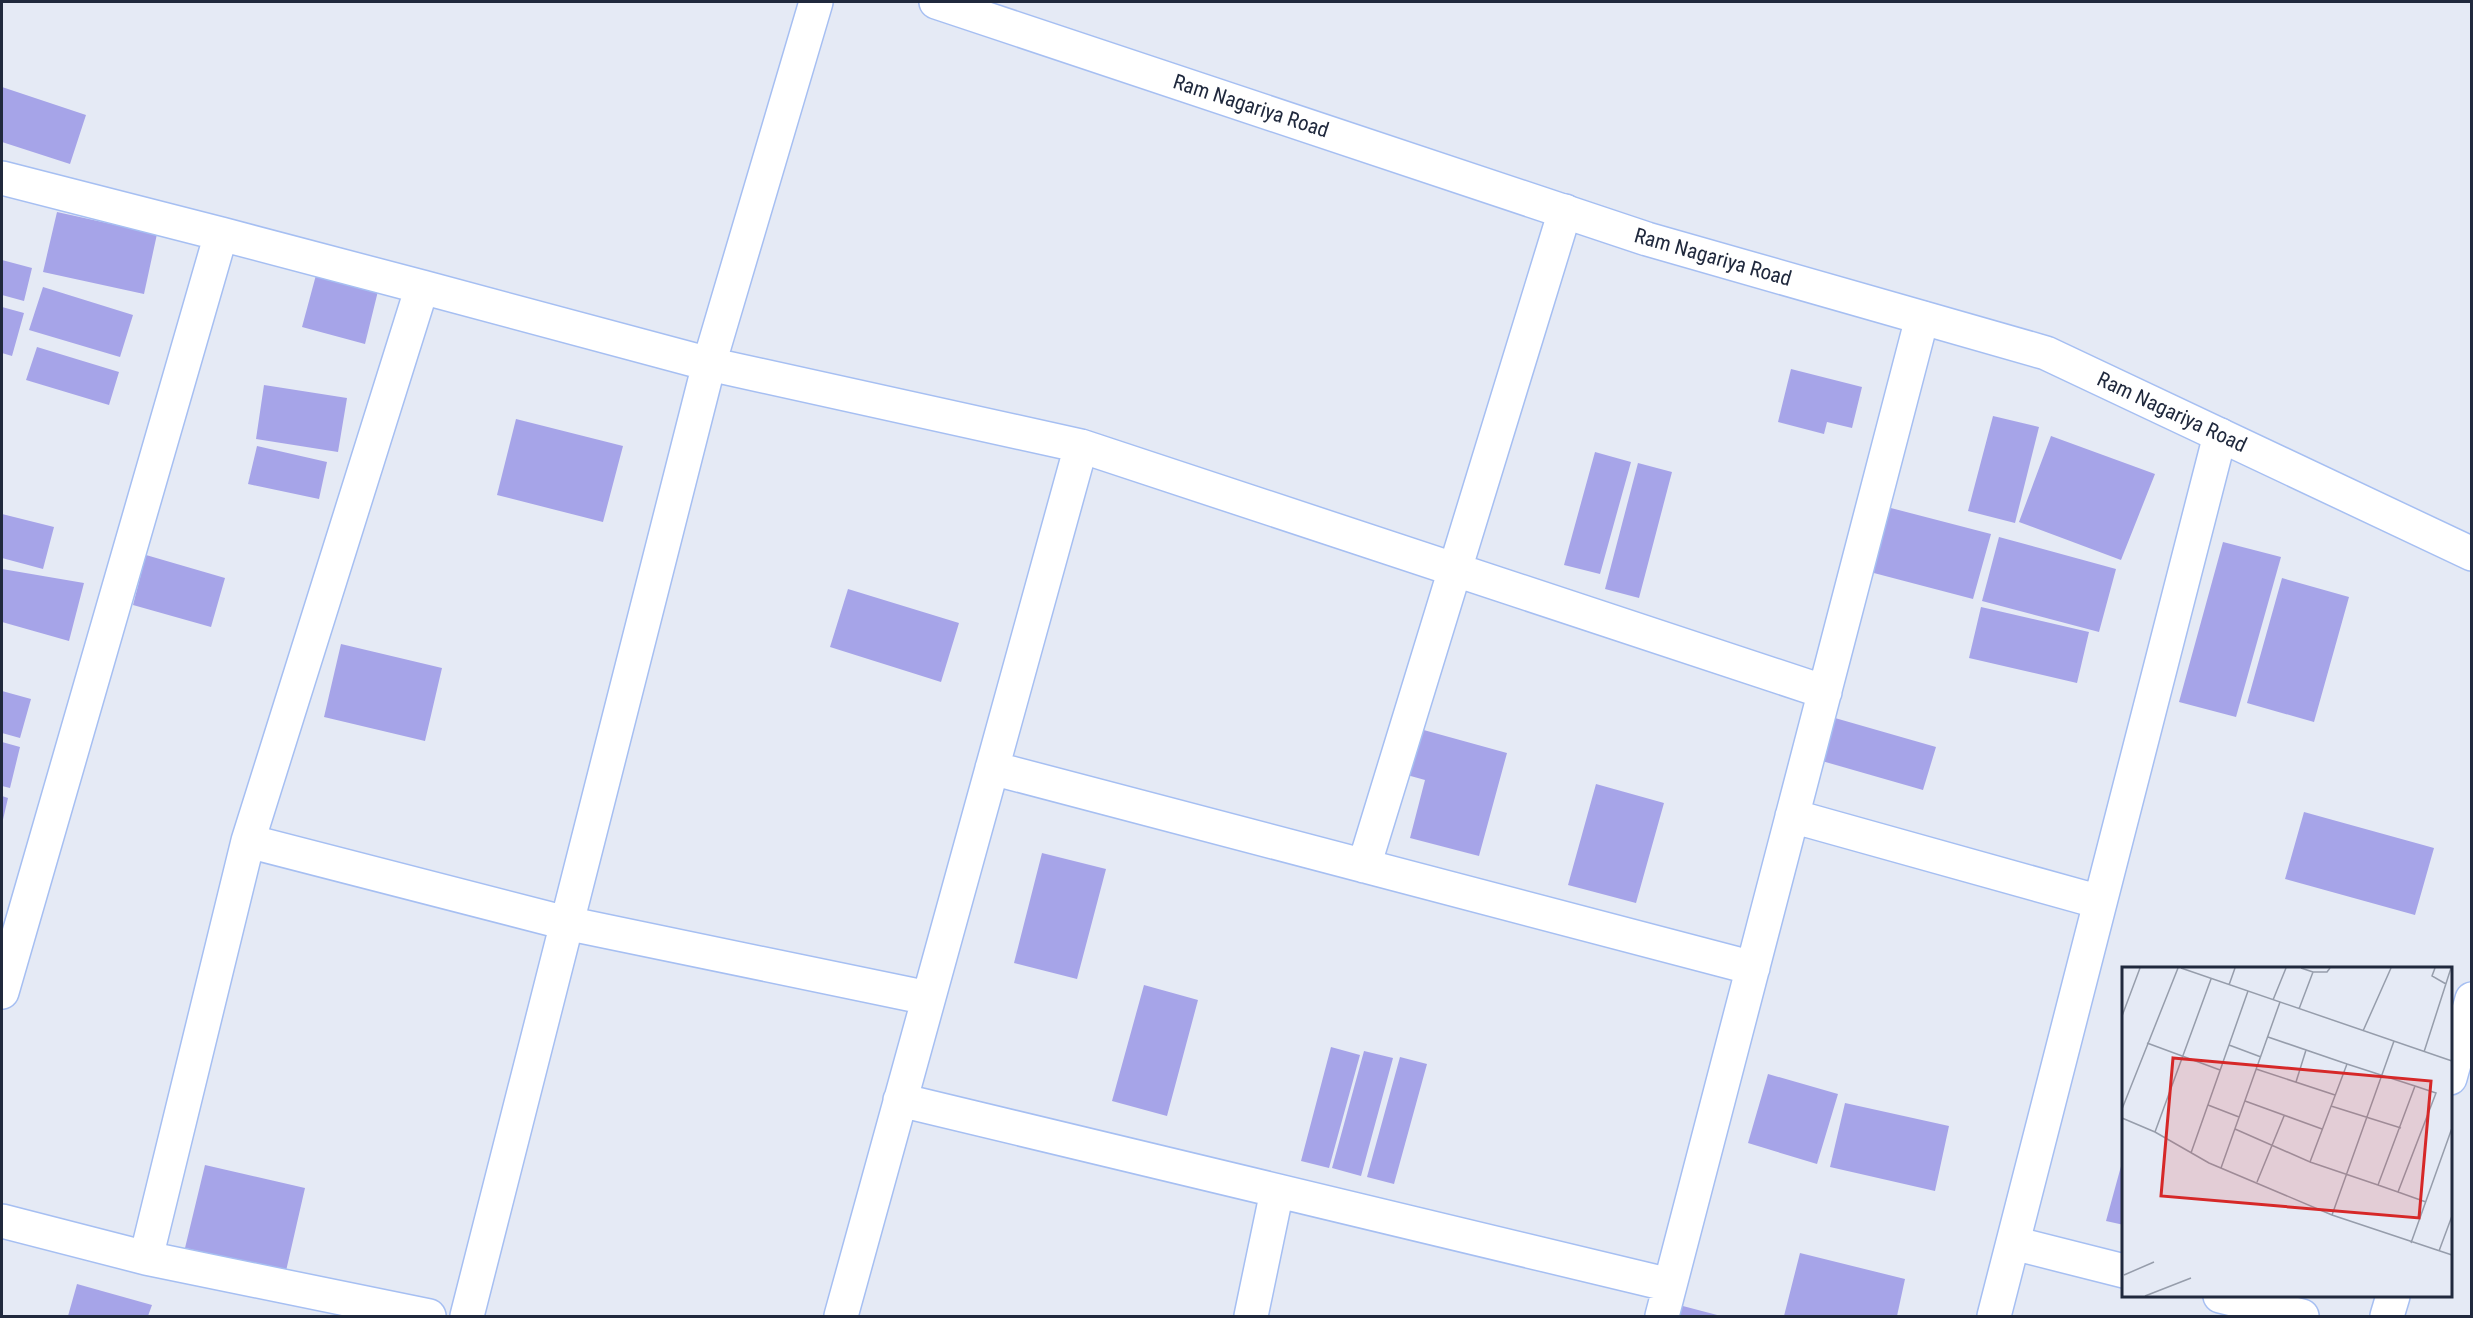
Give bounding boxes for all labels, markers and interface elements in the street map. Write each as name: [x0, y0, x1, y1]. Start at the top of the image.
street label: Ram Nagariya Road: [1170, 70, 1332, 142]
street label: Ram Nagariya Road: [1632, 223, 1794, 291]
street label: Ram Nagariya Road: [2093, 367, 2251, 457]
inset map: [2122, 967, 2452, 1297]

